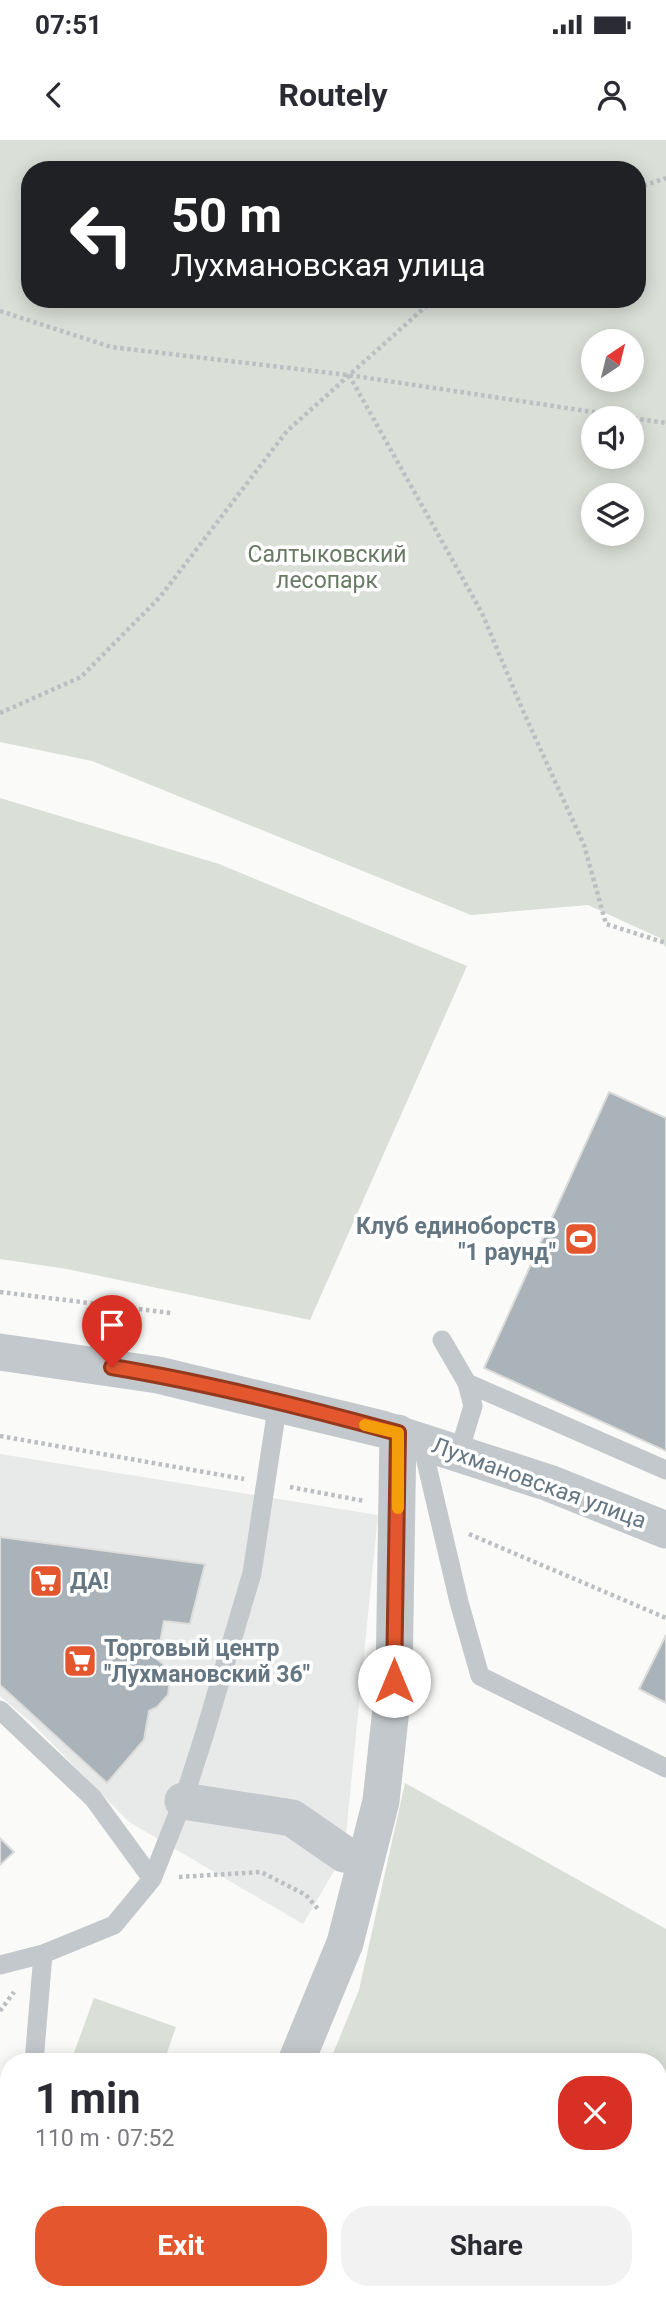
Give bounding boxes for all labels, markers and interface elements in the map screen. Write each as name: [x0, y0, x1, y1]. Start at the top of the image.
text: 07:51: [35, 10, 102, 40]
icon: back: [35, 76, 73, 114]
text: Routely: [278, 76, 388, 114]
icon: person: [593, 76, 631, 114]
text: 50 m: [171, 187, 282, 244]
icon: left: [56, 189, 147, 280]
text: Лухмановская улица: [171, 246, 486, 284]
north arrow: [581, 329, 644, 392]
map controls: [581, 329, 644, 546]
button: sound: [581, 406, 644, 469]
button: layers: [581, 483, 644, 546]
park label: Салтыковский лесопарк: [247, 541, 407, 594]
place label: Клуб единоборств "1 раунд": [356, 1213, 556, 1266]
sports icon: Клуб единоборств "1 раунд": [562, 1220, 600, 1258]
pin: [82, 1295, 142, 1367]
icon: arrive: [93, 1306, 131, 1344]
street label: Лухмановская улица: [428, 1432, 650, 1534]
supermarket icon: ДА!: [27, 1562, 65, 1600]
place label: ДА!: [70, 1568, 109, 1595]
place label: Торговый центр "Лухмановский 36": [104, 1635, 310, 1688]
supermarket icon: Торговый центр "Лухмановский 36": [61, 1642, 99, 1680]
position arrow: [357, 1644, 431, 1718]
text: 1 min: [35, 2074, 141, 2123]
button: close: [558, 2076, 632, 2150]
text: 110 m · 07:52: [35, 2125, 174, 2152]
button: Exit: [35, 2206, 327, 2286]
button: Share: [341, 2206, 632, 2286]

